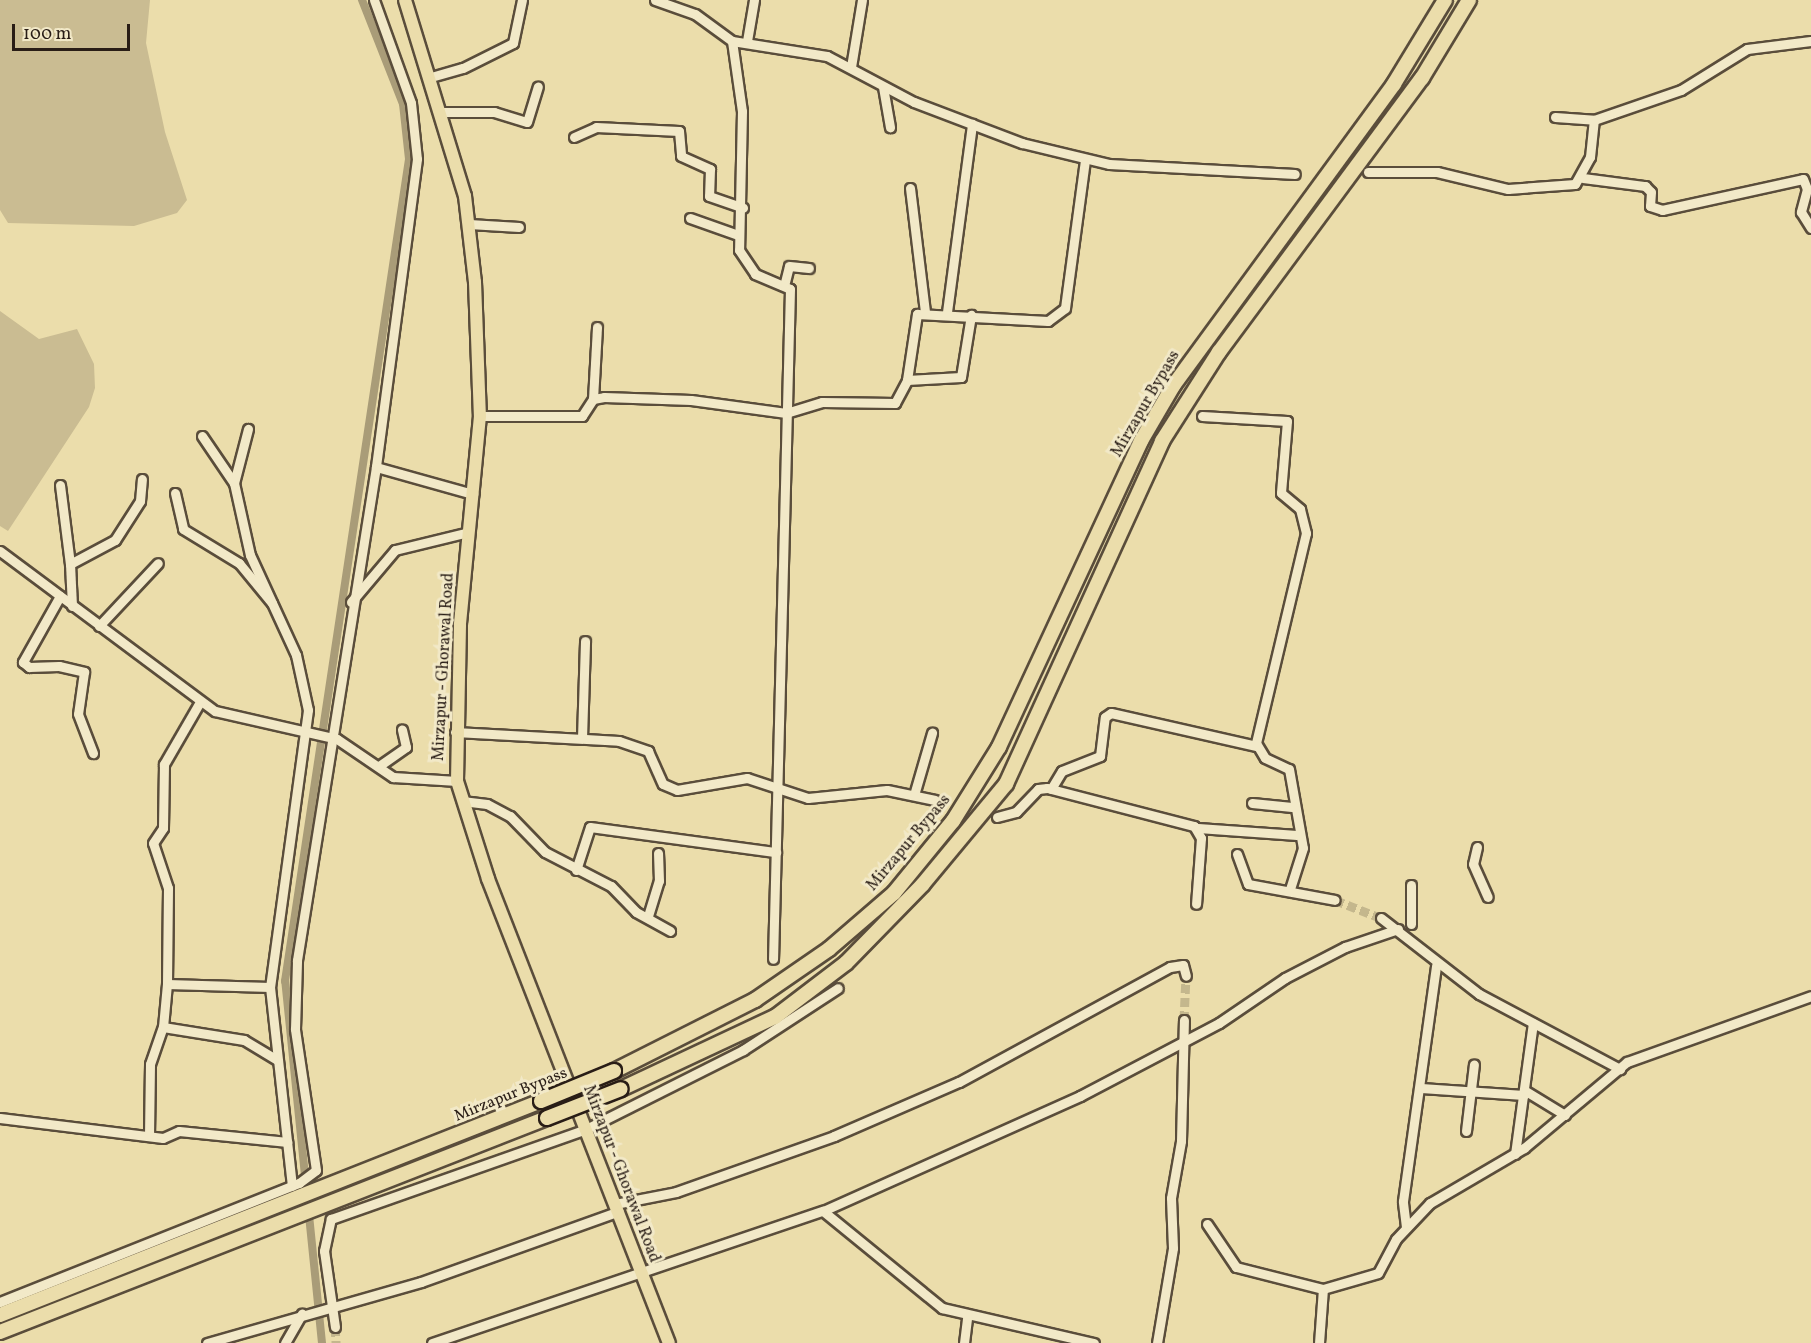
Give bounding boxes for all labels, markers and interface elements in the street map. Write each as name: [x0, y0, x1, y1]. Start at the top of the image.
scale bar: [15, 12, 134, 50]
text: 100 m: [23, 22, 72, 47]
street label: Mirzapur Bypass: [1108, 347, 1184, 461]
street label: Mirzapur - Ghorawal Road: [429, 572, 459, 762]
street label: Mirzapur Bypass: [863, 791, 955, 895]
street label: Mirzapur Bypass: [452, 1064, 570, 1126]
street label: Mirzapur - Ghorawal Road: [578, 1082, 664, 1266]

